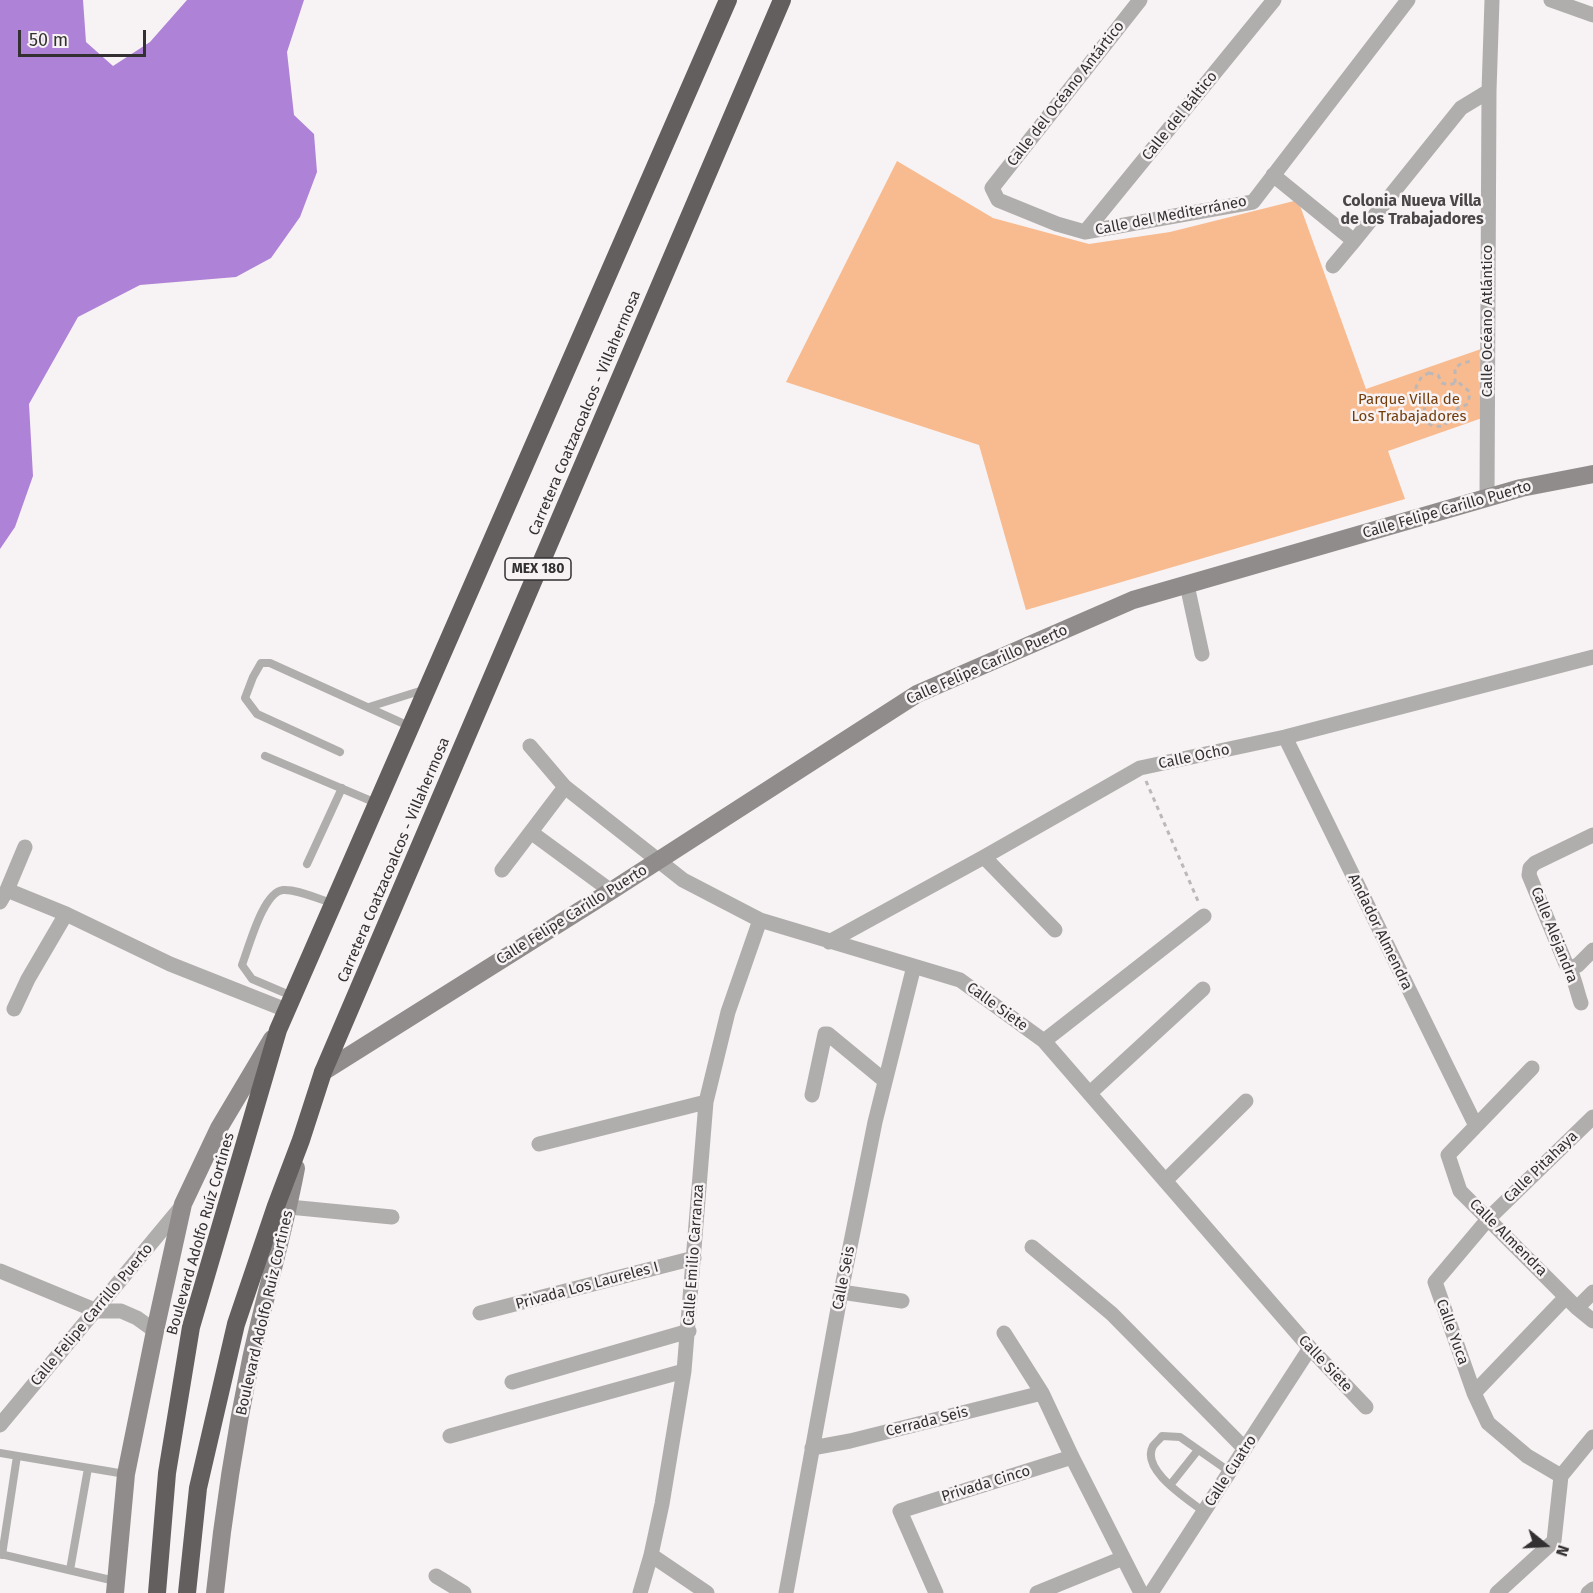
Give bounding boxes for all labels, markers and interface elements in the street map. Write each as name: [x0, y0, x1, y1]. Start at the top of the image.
scale bar: [21, 18, 148, 56]
street label: Calle del Océano Antártico: [1004, 18, 1128, 170]
text: 50 m: [29, 29, 68, 51]
street label: Calle del Báltico: [1139, 68, 1221, 164]
street label: Calle del Mediterráneo: [1094, 192, 1248, 240]
district label: Colonia Nueva Villa de los Trabajadores: [1340, 192, 1484, 230]
street label: Calle Océano Atlántico: [1479, 245, 1497, 397]
street label: Carretera Coatzacoalcos - Villahermosa: [525, 288, 645, 538]
park label: Parque Villa de Los Trabajadores: [1352, 391, 1466, 426]
street label: Calle Felipe Carillo Puerto: [1361, 477, 1533, 543]
road number: MEX 180: [505, 558, 571, 580]
street label: Calle Felipe Carillo Puerto: [904, 621, 1070, 709]
street label: Carretera Coatzacoalcos - Villahermosa: [334, 735, 454, 985]
street label: Calle Ocho: [1157, 741, 1231, 773]
street label: Calle Felipe Carillo Puerto: [493, 861, 651, 969]
street label: Andador Almendra: [1344, 871, 1416, 993]
street label: Calle Alejandra: [1527, 884, 1581, 986]
street label: Calle Siete: [963, 979, 1031, 1035]
street label: Calle Pitahaya: [1500, 1127, 1582, 1207]
street label: Boulevard Adolfo Ruíz Cortines: [163, 1131, 239, 1337]
street label: Calle Emilio Carranza: [680, 1183, 708, 1327]
street label: Calle Almendra: [1465, 1195, 1551, 1281]
street label: Boulevard Adolfo Ruiz Cortines: [233, 1209, 297, 1417]
street label: Calle Felipe Carrillo Puerto: [27, 1240, 157, 1390]
street label: Calle Seis: [829, 1245, 859, 1311]
street label: Privada Los Laureles I: [514, 1258, 660, 1314]
street label: Calle Yuca: [1432, 1297, 1472, 1367]
street label: Calle Siete: [1294, 1332, 1356, 1396]
street label: Cerrada Seis: [884, 1403, 970, 1441]
street label: Calle Cuatro: [1201, 1432, 1261, 1510]
street label: Privada Cinco: [939, 1462, 1033, 1506]
north arrow: [1515, 1515, 1575, 1575]
text: N: [1552, 1543, 1573, 1559]

